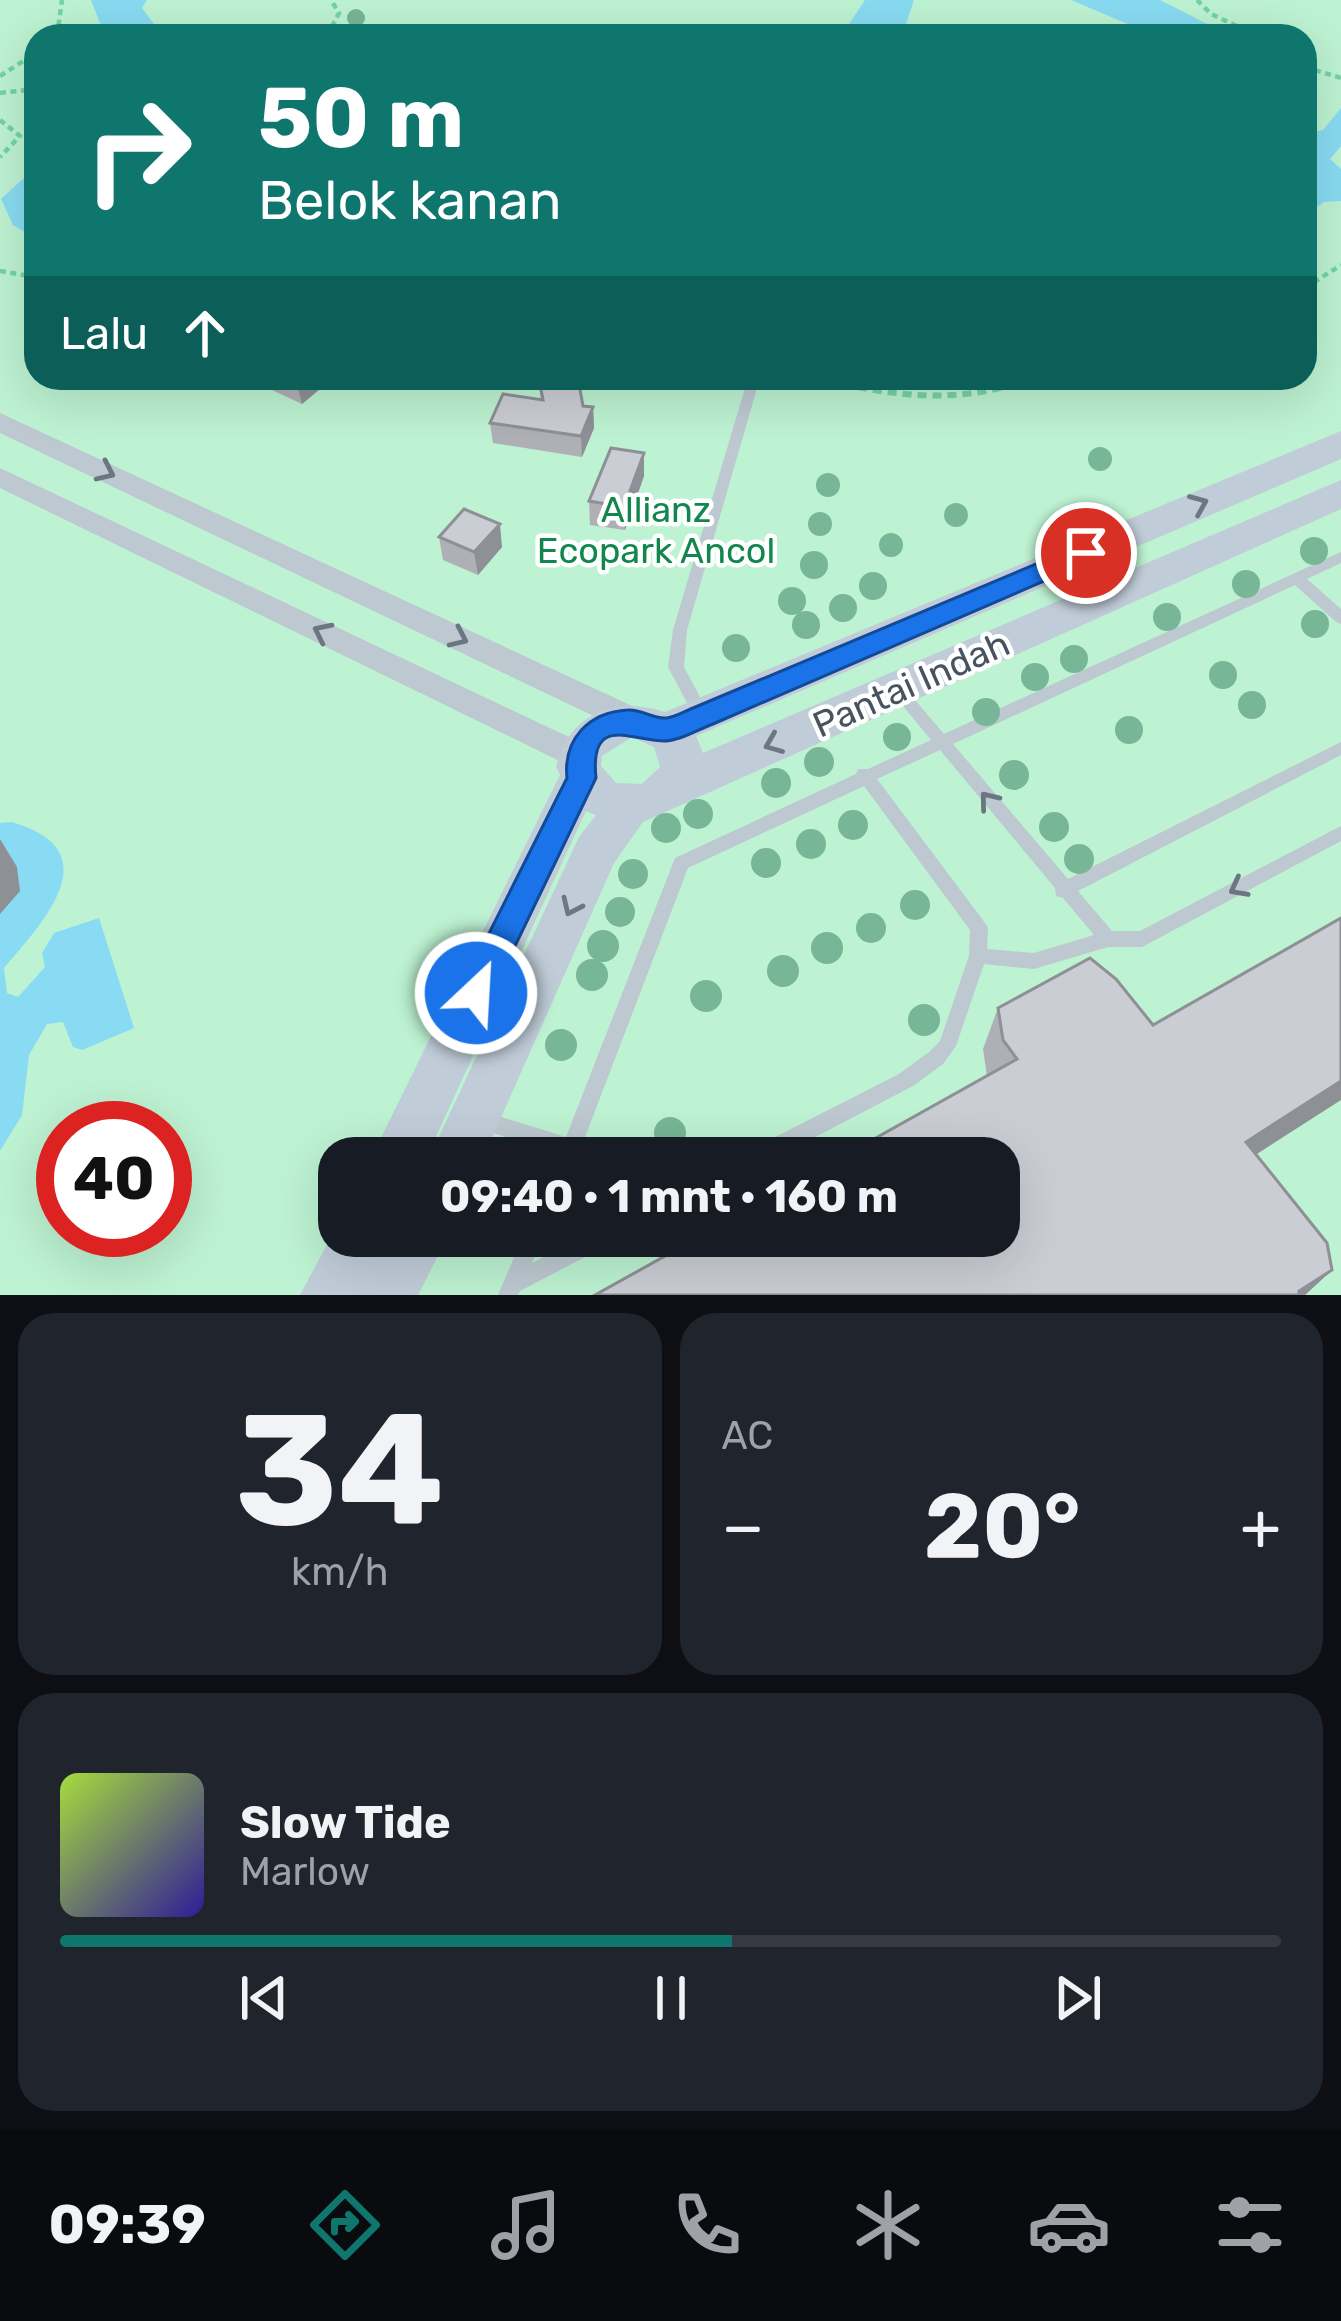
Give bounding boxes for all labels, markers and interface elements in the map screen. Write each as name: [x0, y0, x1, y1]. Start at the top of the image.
text: 50 m: [258, 68, 464, 168]
icon: right: [60, 72, 216, 228]
text: Belok kanan: [258, 169, 561, 233]
icon: ahead: [172, 300, 238, 366]
text: Lalu: [60, 307, 148, 360]
one-way arrow: [94, 458, 115, 481]
park label: Allianz Ecopark Ancol: [537, 488, 775, 572]
one-way arrow: [1187, 495, 1208, 519]
pin: [1035, 502, 1137, 604]
icon: arrive: [1053, 520, 1119, 586]
street label: Pantai Indah: [806, 622, 1016, 746]
one-way arrow: [313, 623, 334, 646]
one-way arrow: [447, 624, 468, 648]
one-way arrow: [763, 730, 784, 754]
one-way arrow: [981, 792, 1002, 814]
one-way arrow: [1229, 874, 1250, 897]
one-way arrow: [562, 894, 585, 916]
position arrow: [413, 930, 539, 1056]
speed limit sign: 40: [36, 1101, 192, 1257]
text: 09:40 · 1 mnt · 160 m: [440, 1170, 898, 1223]
text: 34: [235, 1378, 444, 1563]
text: AC: [722, 1413, 773, 1459]
text: 20°: [924, 1473, 1080, 1580]
text: −: [722, 1487, 764, 1566]
text: +: [1240, 1487, 1281, 1566]
text: km/h: [291, 1549, 388, 1595]
text: Slow Tide: [240, 1796, 451, 1849]
text: Marlow: [240, 1849, 370, 1895]
icon: previous: [231, 1965, 297, 2031]
icon: pause: [638, 1965, 704, 2031]
icon: next: [1045, 1965, 1111, 2031]
icon: directions: [303, 2183, 387, 2267]
icon: music: [484, 2183, 568, 2267]
icon: phone: [665, 2183, 749, 2267]
icon: climate: [846, 2183, 930, 2267]
icon: car: [1027, 2183, 1111, 2267]
icon: filters: [1208, 2183, 1292, 2267]
text: 09:39: [49, 2193, 206, 2257]

